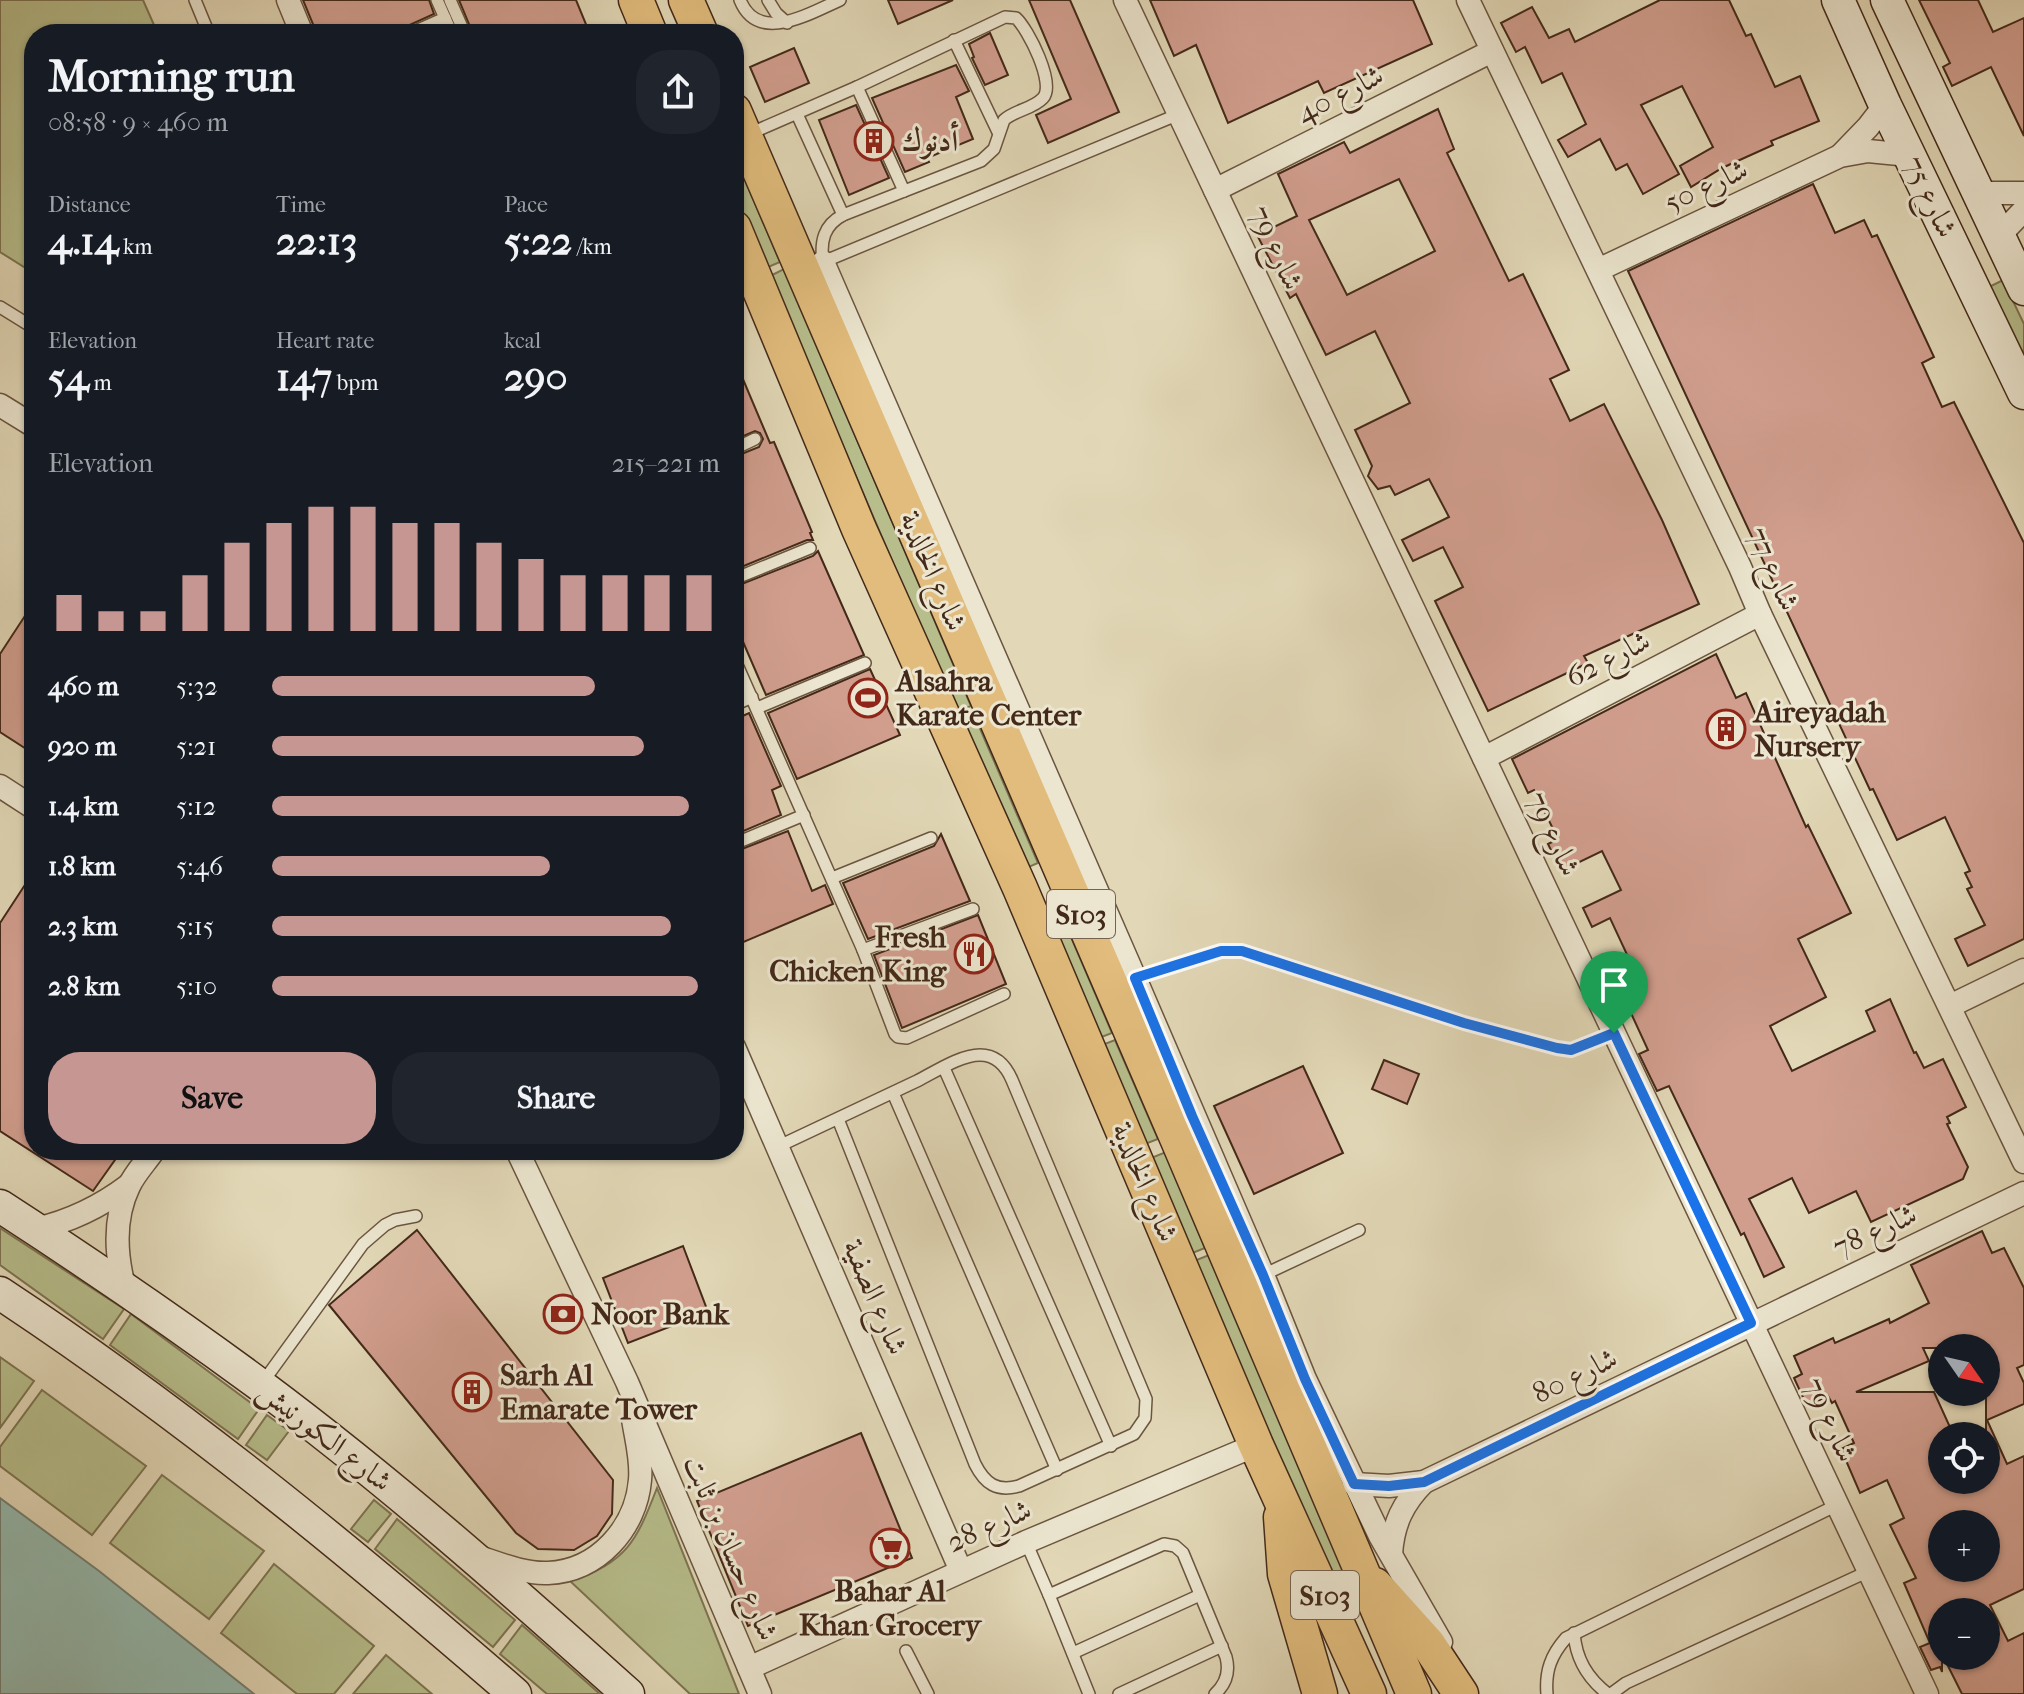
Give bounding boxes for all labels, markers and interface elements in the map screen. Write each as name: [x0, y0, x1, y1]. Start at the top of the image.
button: share: [636, 50, 720, 134]
text: Morning run: [48, 51, 295, 102]
street label: شارع 40: [1291, 57, 1392, 137]
text: 08:58 · 9 × 460 m: [48, 107, 228, 138]
building icon: أدنوك: [853, 120, 895, 162]
place label: أدنوك: [902, 120, 959, 160]
street label: شارع 75: [1889, 151, 1965, 246]
street label: شارع 50: [1659, 152, 1756, 227]
text: Distance: [48, 192, 131, 218]
text: Time: [276, 192, 326, 218]
text: Pace: [504, 192, 548, 218]
street label: شارع 79: [1235, 200, 1311, 299]
text: 4.14: [48, 218, 118, 264]
text: 22:13: [276, 218, 358, 264]
text: 5:22: [504, 218, 572, 264]
text: km: [118, 234, 153, 260]
text: /km: [572, 234, 612, 260]
text: Elevation: [48, 328, 137, 354]
text: Heart rate: [276, 328, 375, 354]
text: kcal: [504, 328, 541, 354]
text: 54: [48, 354, 89, 400]
text: 147: [276, 354, 332, 400]
text: 290: [504, 354, 568, 400]
text: m: [89, 370, 112, 396]
text: bpm: [332, 370, 378, 396]
text: Elevation: [48, 448, 153, 479]
text: 215–221 m: [612, 448, 720, 479]
street label: شارع الخالدية: [886, 506, 974, 639]
street label: شارع 77: [1733, 522, 1807, 619]
street label: شارع 62: [1560, 623, 1659, 701]
place label: Alsahra Karate Center: [894, 664, 1082, 733]
text: 460 m: [48, 671, 119, 702]
text: 5:32: [176, 671, 218, 702]
sports icon: Alsahra Karate Center: [847, 677, 889, 719]
place label: Aireyadah Nursery: [1752, 695, 1887, 764]
building icon: Aireyadah Nursery: [1705, 708, 1747, 750]
text: 920 m: [48, 731, 117, 762]
text: 5:21: [176, 731, 216, 762]
street label: شارع 79: [1512, 786, 1588, 885]
text: 1.4 km: [48, 791, 119, 822]
text: 5:12: [176, 791, 216, 822]
text: 1.8 km: [48, 851, 116, 882]
text: 5:46: [176, 851, 223, 882]
road number: S103: [1047, 890, 1115, 938]
text: 2.3 km: [48, 911, 118, 942]
text: 5:15: [176, 911, 214, 942]
place label: Fresh Chicken King: [769, 920, 947, 989]
restaurant icon: Fresh Chicken King: [953, 933, 995, 975]
pin: [1580, 951, 1648, 1033]
icon: arrive: [1592, 963, 1636, 1007]
text: 2.8 km: [48, 971, 120, 1002]
text: 5:10: [176, 971, 217, 1002]
button: Save: [48, 1052, 376, 1144]
button: Share: [392, 1052, 720, 1144]
street label: شارع الخالدية: [1098, 1117, 1186, 1250]
street label: شارع 78: [1828, 1197, 1925, 1272]
street label: شارع الصفية: [829, 1234, 915, 1363]
bank icon: Noor Bank: [542, 1293, 584, 1335]
place label: Noor Bank: [591, 1297, 730, 1332]
north arrow: [1928, 1334, 2000, 1406]
map controls: [1928, 1334, 2000, 1670]
street label: شارع 80: [1527, 1341, 1626, 1418]
place label: Sarh Al Emarate Tower: [500, 1358, 698, 1427]
building icon: Sarh Al Emarate Tower: [451, 1371, 493, 1413]
street label: شارع 79: [1789, 1372, 1865, 1471]
street label: شارع الكورنيش: [247, 1373, 399, 1505]
button: locate: [1928, 1422, 2000, 1494]
street label: شارع حسان بن ثابت: [670, 1450, 786, 1649]
street label: شارع 28: [941, 1492, 1040, 1566]
button: +: [1928, 1510, 2000, 1582]
supermarket icon: Bahar Al Khan Grocery: [869, 1527, 911, 1569]
road number: S103: [1291, 1571, 1359, 1619]
place label: Bahar Al Khan Grocery: [799, 1574, 983, 1643]
button: −: [1928, 1598, 2000, 1670]

